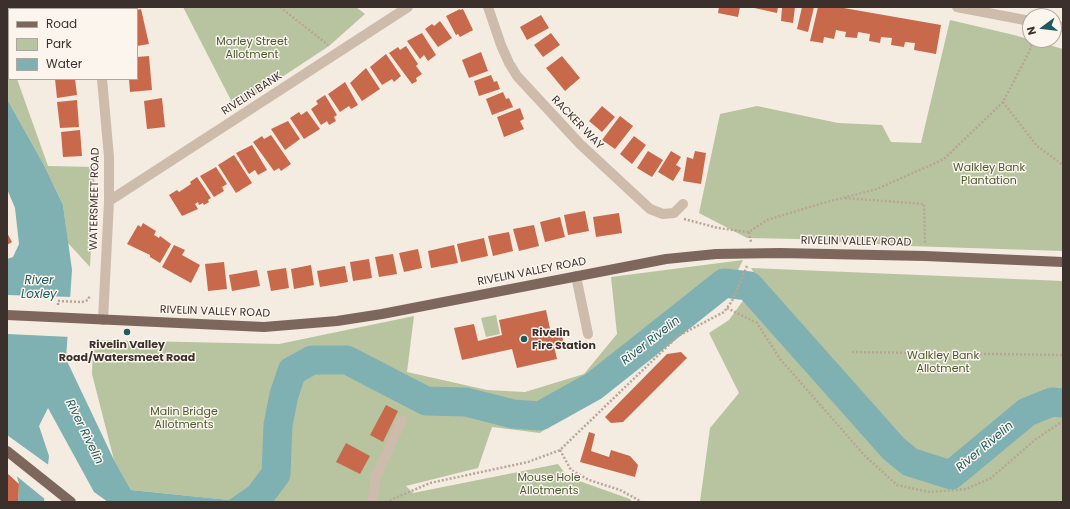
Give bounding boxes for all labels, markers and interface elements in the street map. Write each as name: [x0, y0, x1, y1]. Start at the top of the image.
legend: [8, 8, 138, 80]
north arrow: [1022, 8, 1062, 48]
text: Road: [46, 15, 77, 32]
text: N: [1023, 25, 1040, 37]
text: Park: [46, 35, 72, 52]
park label: Morley Street Allotment: [216, 35, 288, 61]
text: Water: [46, 55, 82, 72]
street label: RIVELIN BANK: [219, 70, 285, 118]
street label: RACKER WAY: [548, 94, 606, 152]
street label: WATERSMEET ROAD: [88, 147, 102, 251]
park label: Walkley Bank Plantation: [953, 161, 1025, 187]
street label: RIVELIN VALLEY ROAD: [801, 234, 911, 250]
street label: RIVELIN VALLEY ROAD: [477, 255, 587, 289]
water label: River Loxley: [21, 274, 57, 302]
street label: RIVELIN VALLEY ROAD: [160, 303, 270, 321]
water label: River Rivelin: [619, 314, 683, 368]
place label: Rivelin Fire Station: [532, 326, 596, 352]
marker: Rivelin Valley Road/Watersmeet Road: [122, 327, 132, 337]
marker: Rivelin Fire Station: [519, 334, 529, 344]
place label: Rivelin Valley Road/Watersmeet Road: [59, 338, 195, 364]
park label: Walkley Bank Allotment: [907, 349, 979, 375]
water label: River Rivelin: [62, 397, 106, 467]
park label: Malin Bridge Allotments: [150, 405, 218, 431]
water label: River Rivelin: [953, 419, 1017, 475]
park label: Mouse Hole Allotments: [517, 471, 581, 497]

